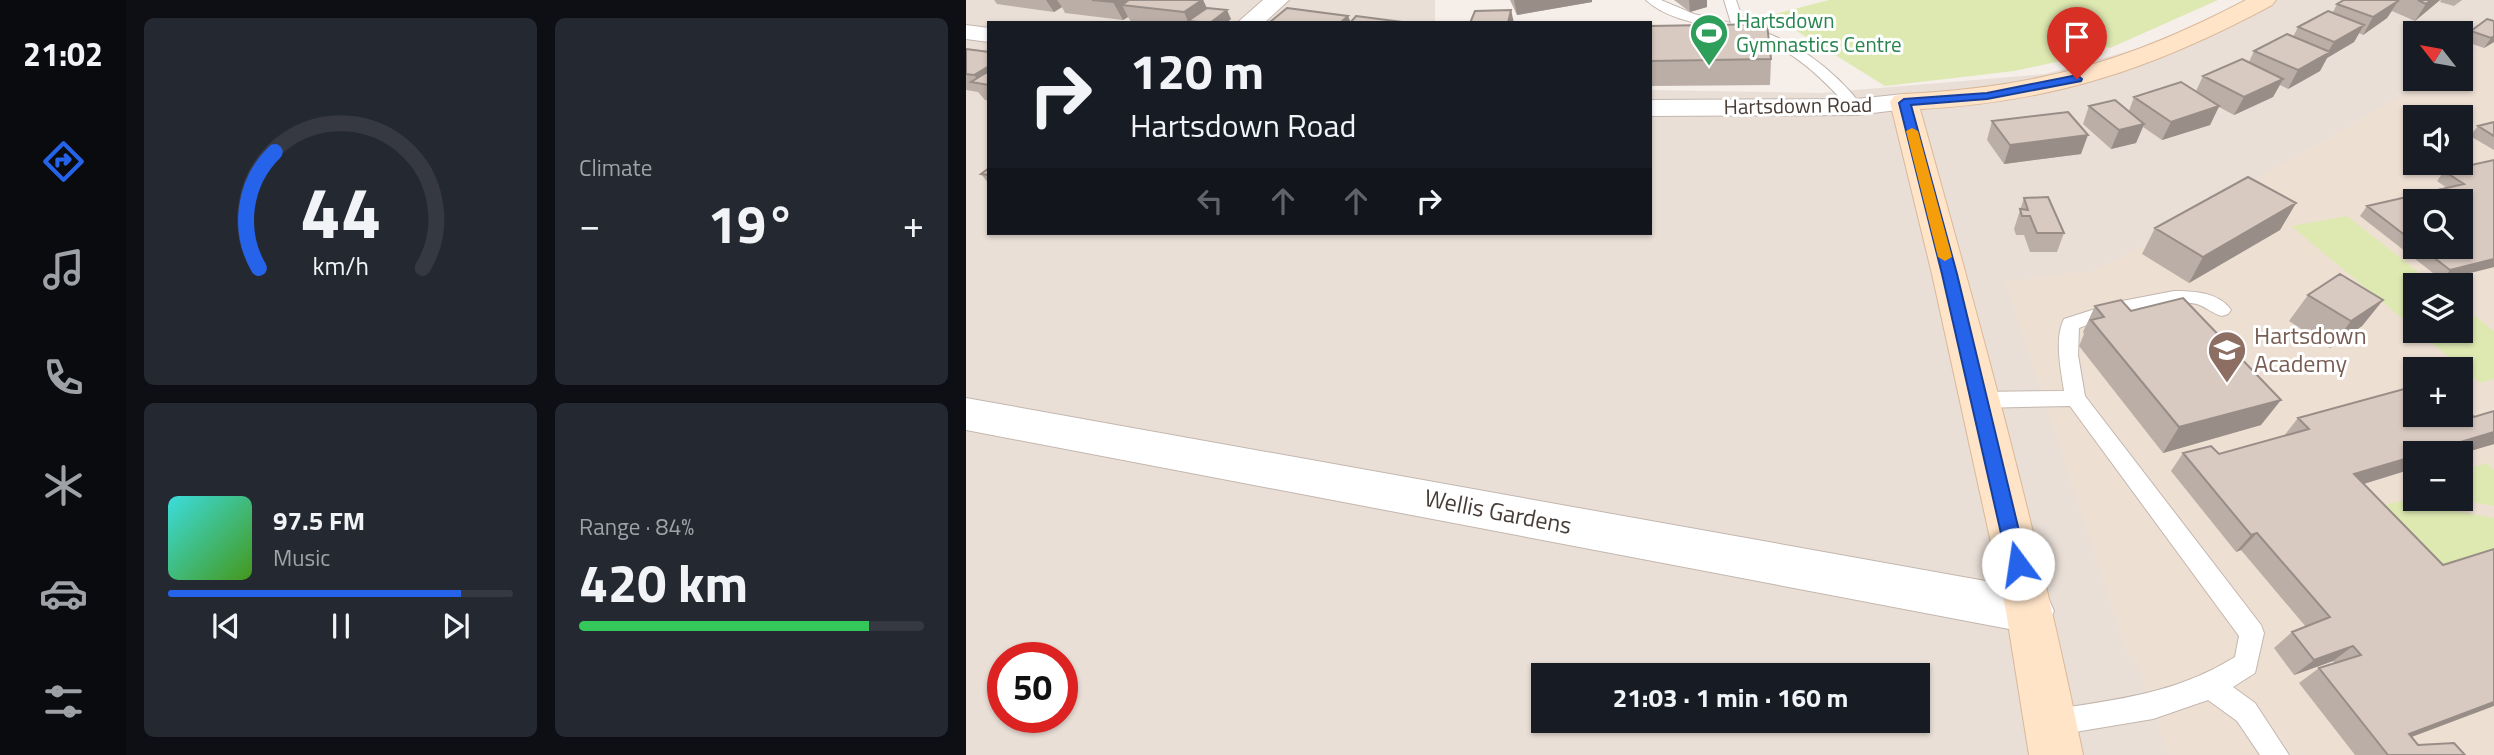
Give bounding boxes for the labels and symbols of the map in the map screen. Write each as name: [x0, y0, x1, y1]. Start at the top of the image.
place label: Hartsdown Gymnastics Centre: [1736, 4, 1902, 60]
pin: [2047, 7, 2107, 79]
sports icon: Hartsdown Gymnastics Centre: [1688, 12, 1730, 67]
north arrow: [2403, 21, 2473, 91]
street label: Hartsdown Road: [1723, 88, 1873, 122]
place label: Hartsdown Academy: [2254, 317, 2367, 381]
school or university icon: Hartsdown Academy: [2206, 329, 2248, 384]
street label: Wellis Gardens: [1421, 479, 1575, 543]
position arrow: [1981, 527, 2055, 601]
speed limit sign: 50: [987, 642, 1078, 733]

